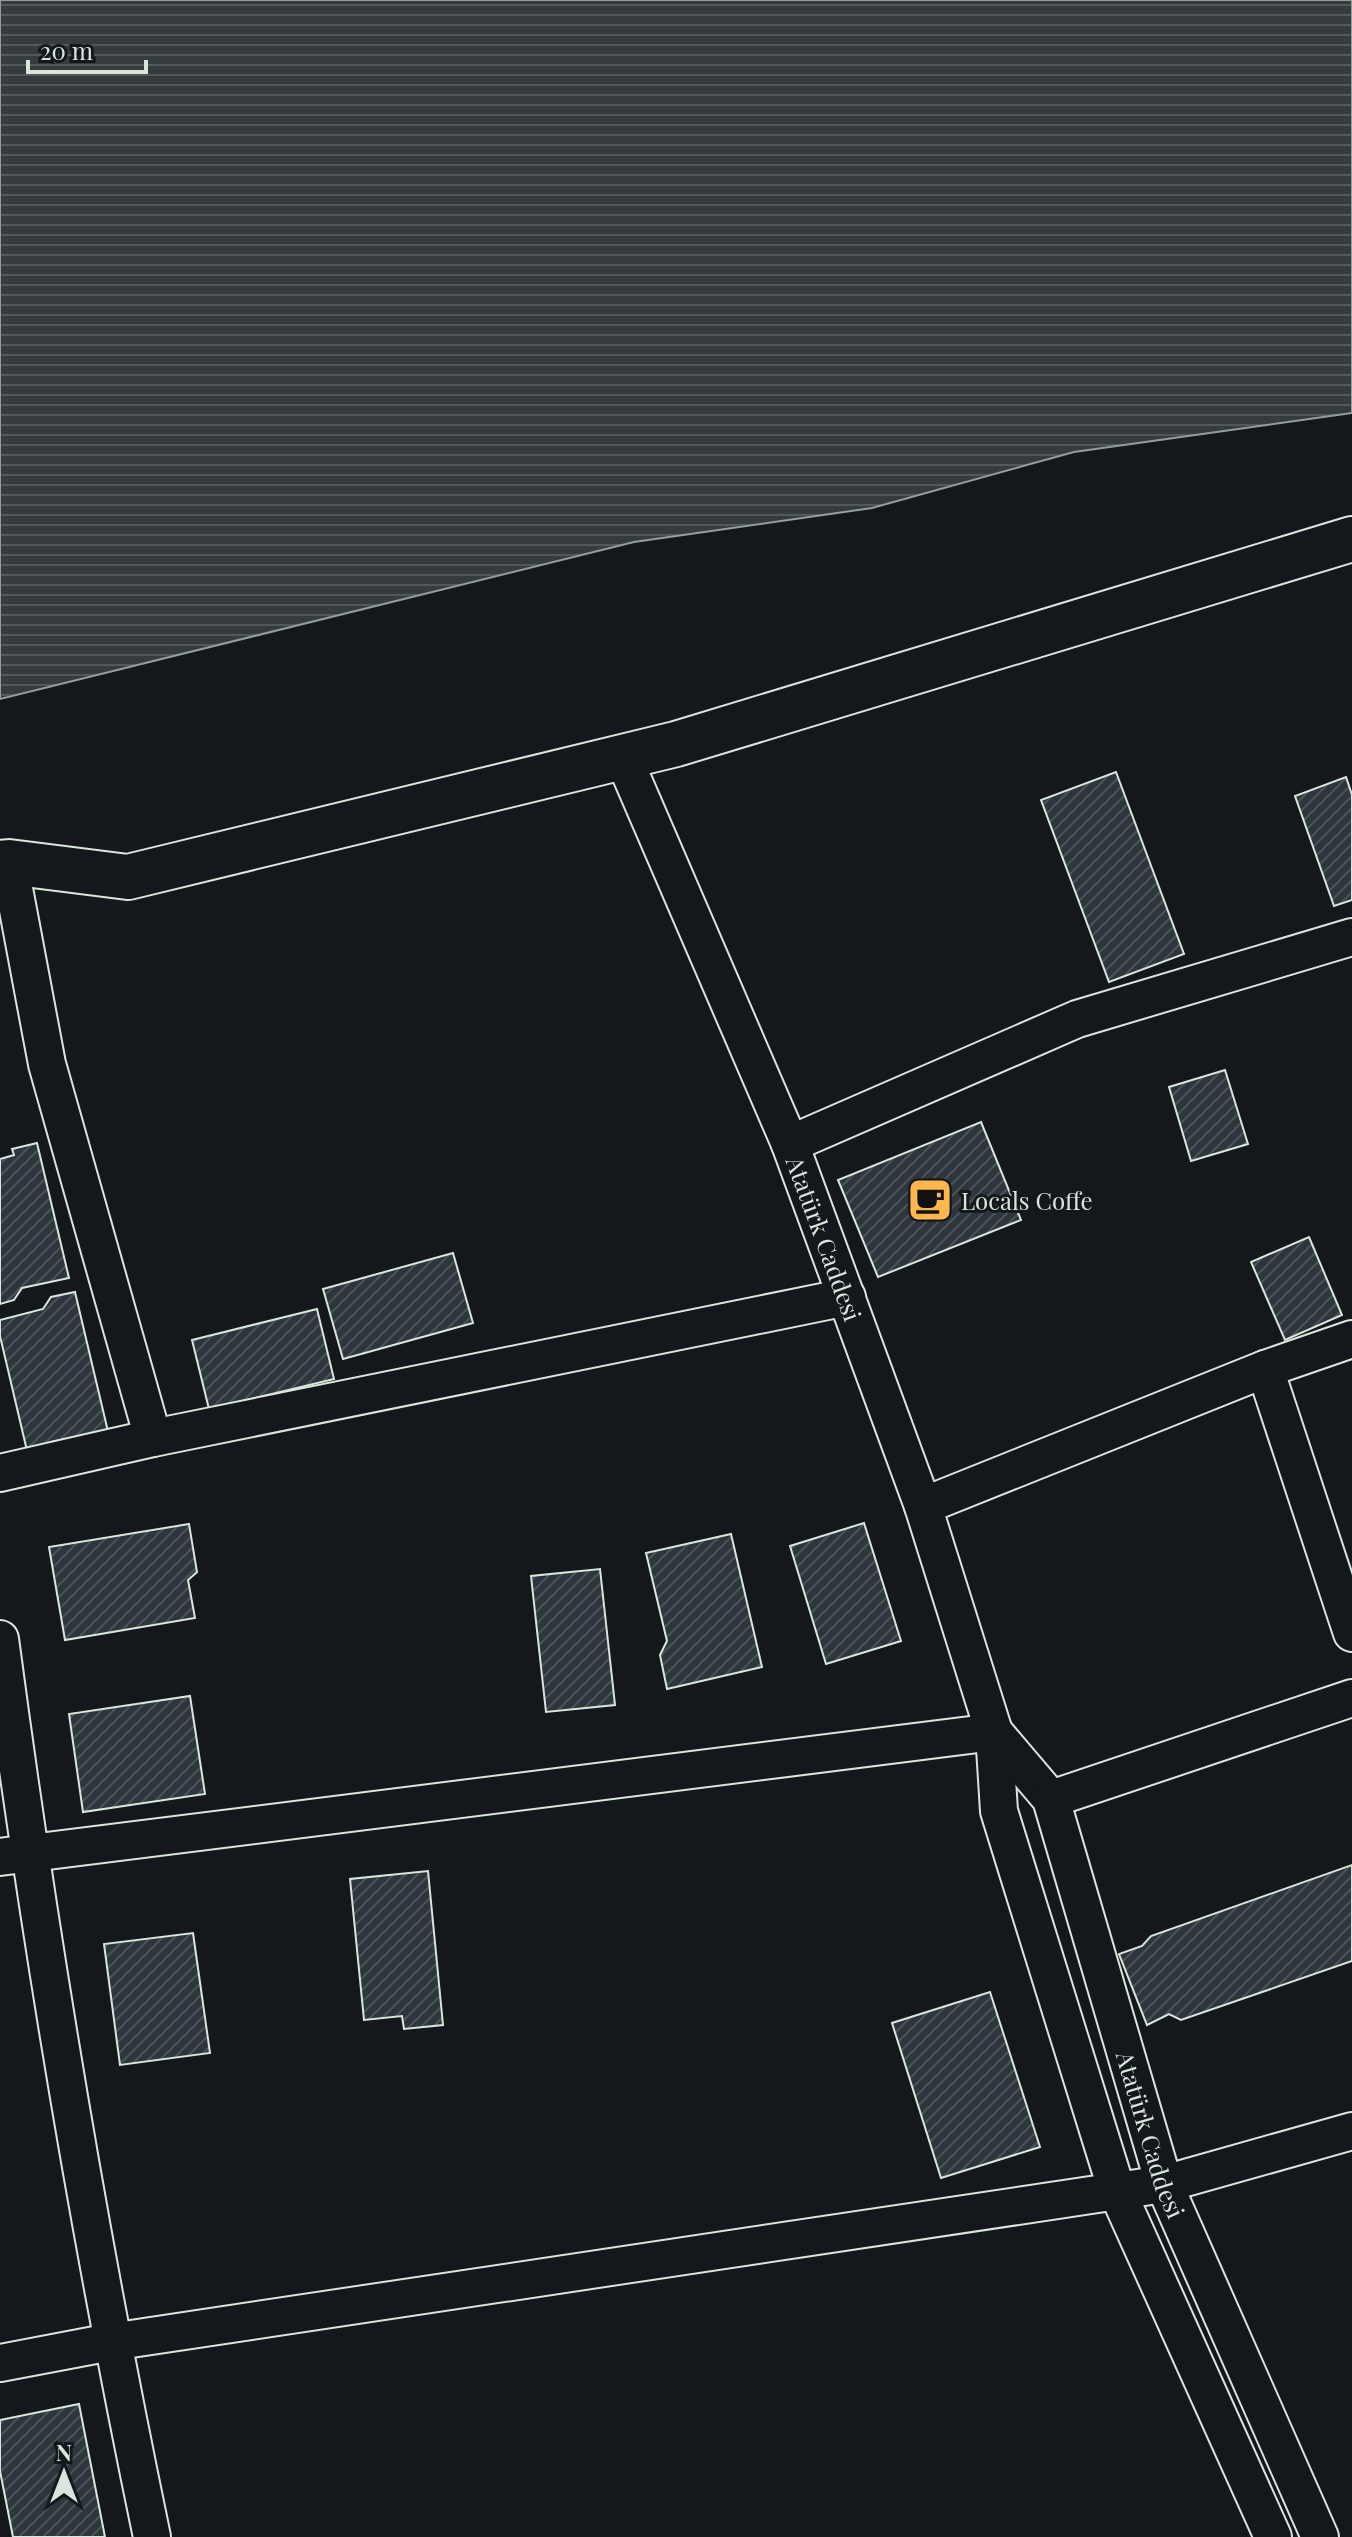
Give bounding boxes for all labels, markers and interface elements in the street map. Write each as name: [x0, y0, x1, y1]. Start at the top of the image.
scale bar: [28, 24, 146, 74]
text: 20 m: [40, 34, 93, 66]
street label: Atatürk Caddesi: [779, 1150, 870, 1325]
cafe icon: Locals Coffe: [906, 1176, 954, 1224]
place label: Locals Coffe: [961, 1184, 1093, 1216]
street label: Atatürk Caddesi: [1110, 2046, 1193, 2223]
north arrow: [24, 2433, 104, 2513]
text: N: [56, 2437, 72, 2467]

